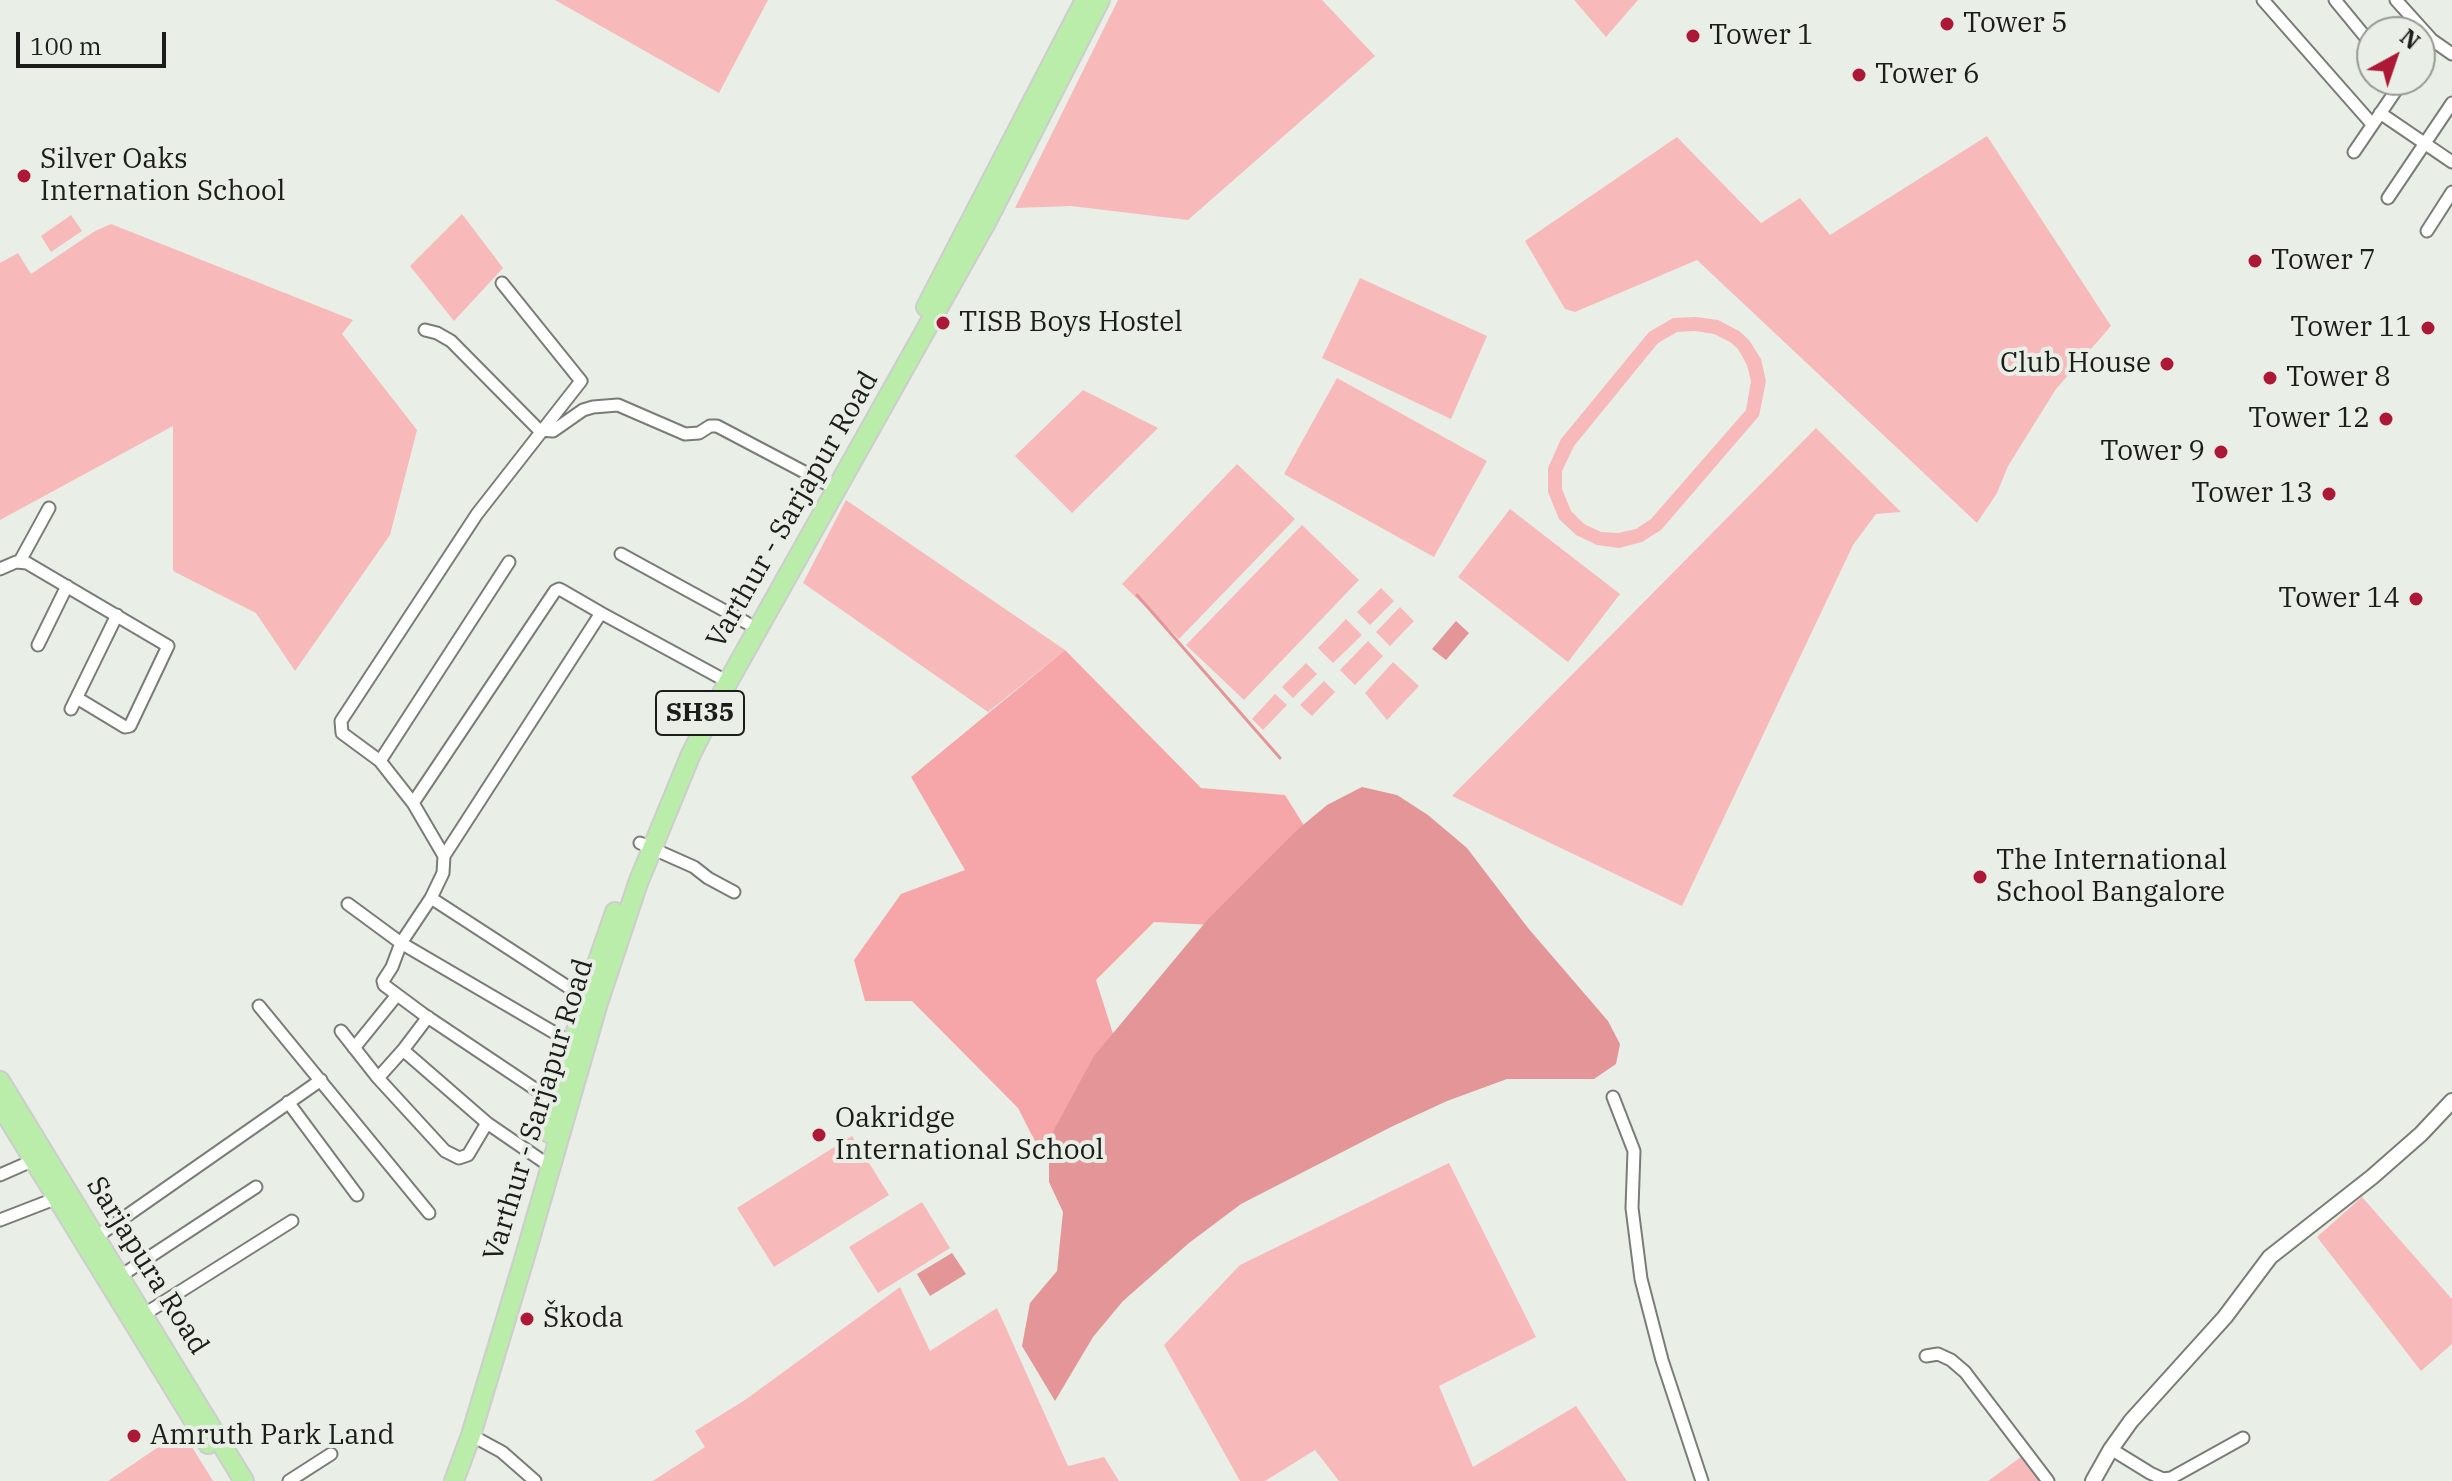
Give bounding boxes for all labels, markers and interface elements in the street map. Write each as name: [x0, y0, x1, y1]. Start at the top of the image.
place label: Tower 5: [1963, 7, 2068, 41]
marker: Tower 5: [1938, 15, 1956, 33]
scale bar: [20, 16, 170, 66]
north arrow: [2356, 16, 2436, 96]
place label: Tower 1: [1709, 19, 1814, 53]
text: N: [2394, 22, 2426, 55]
marker: Tower 1: [1684, 27, 1702, 45]
text: 100 m: [30, 30, 102, 62]
place label: Tower 6: [1875, 58, 1980, 92]
marker: Tower 6: [1850, 66, 1868, 84]
place label: Silver Oaks Internation School: [40, 143, 285, 209]
marker: Silver Oaks Internation School: [15, 167, 33, 185]
place label: Tower 7: [2271, 244, 2376, 278]
marker: Tower 7: [2246, 252, 2264, 270]
place label: TISB Boys Hostel: [959, 306, 1183, 340]
place label: Tower 11: [2290, 311, 2412, 345]
marker: TISB Boys Hostel: [934, 314, 952, 332]
marker: Tower 11: [2419, 319, 2437, 337]
place label: Club House: [2000, 347, 2151, 381]
marker: Club House: [2158, 355, 2176, 373]
place label: Tower 8: [2286, 361, 2391, 395]
street label: Varthur - Sarjapur Road: [700, 366, 886, 654]
marker: Tower 8: [2261, 369, 2279, 387]
place label: Tower 12: [2248, 402, 2370, 436]
marker: Tower 12: [2377, 410, 2395, 428]
place label: Tower 9: [2100, 435, 2205, 469]
marker: Tower 9: [2212, 443, 2230, 461]
place label: Tower 13: [2191, 477, 2313, 511]
marker: Tower 13: [2320, 485, 2338, 503]
place label: Tower 14: [2278, 582, 2400, 616]
marker: Tower 14: [2407, 590, 2425, 608]
road number: SH35: [656, 691, 744, 735]
place label: The International School Bangalore: [1996, 844, 2227, 910]
marker: The International School Bangalore: [1971, 868, 1989, 886]
street label: Varthur - Sarjapur Road: [477, 955, 601, 1265]
place label: Oakridge International School: [835, 1102, 1104, 1168]
marker: Oakridge International School: [810, 1126, 828, 1144]
street label: Sarjapura Road: [79, 1171, 215, 1361]
place label: Škoda: [543, 1302, 624, 1336]
marker: Škoda: [518, 1310, 536, 1328]
place label: Amruth Park Land: [150, 1419, 394, 1453]
marker: Amruth Park Land: [125, 1427, 143, 1445]

